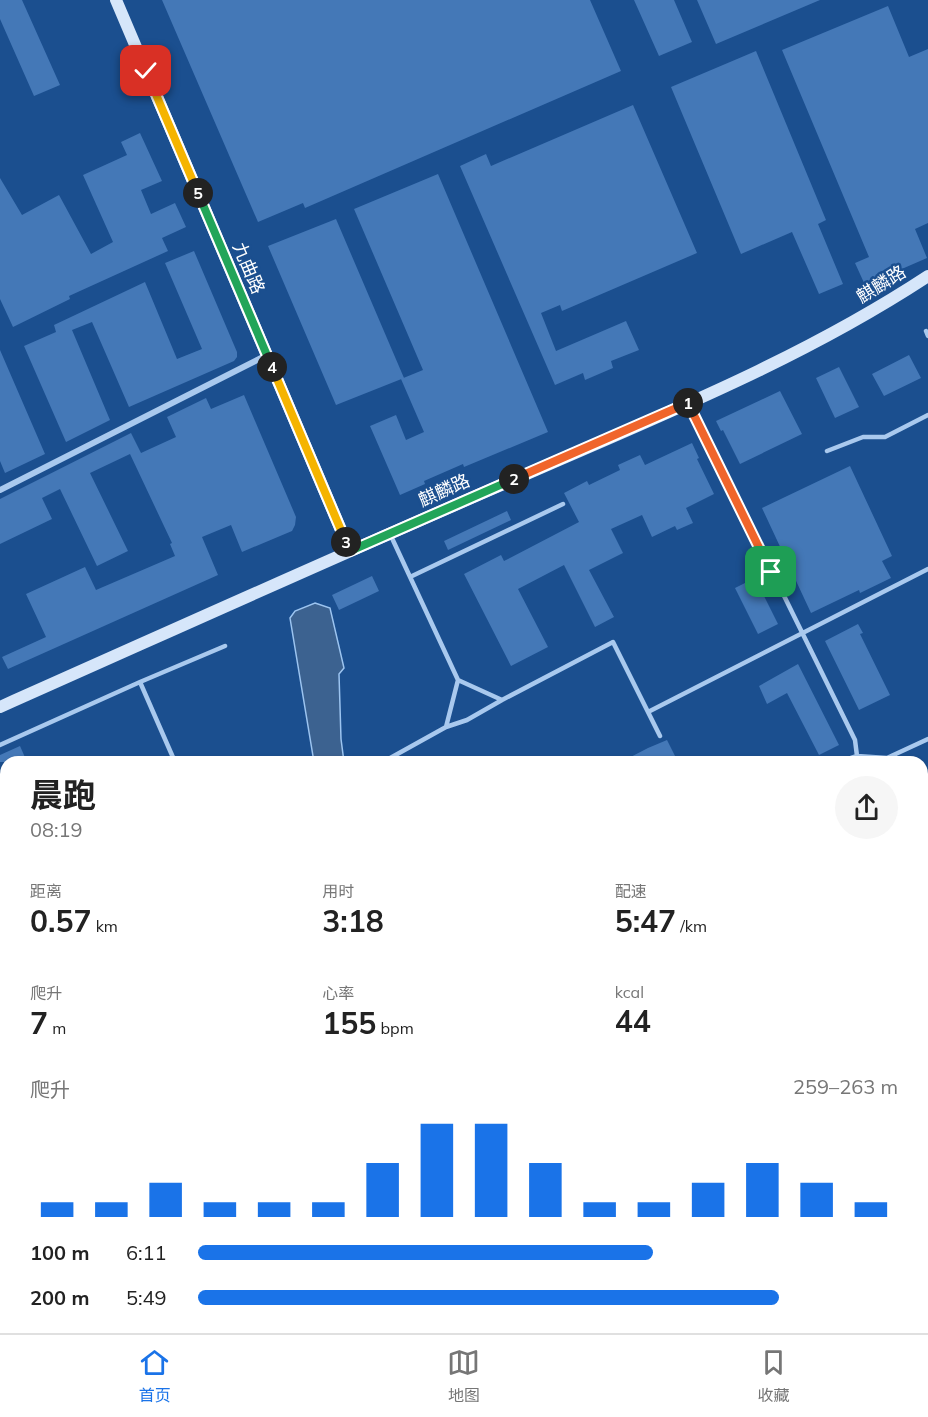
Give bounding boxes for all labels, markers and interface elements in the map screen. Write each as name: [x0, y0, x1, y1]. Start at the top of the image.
pin: [120, 45, 171, 96]
icon: check: [129, 54, 162, 87]
pin: 5: [183, 178, 213, 208]
text: 5: [193, 183, 203, 203]
street label: 九曲路: [228, 239, 270, 297]
street label: 麒麟路: [852, 260, 910, 308]
pin: 4: [257, 352, 287, 382]
text: 4: [267, 357, 277, 377]
pin: 1: [673, 388, 703, 418]
text: 1: [683, 393, 693, 413]
pin: 2: [499, 464, 529, 494]
street label: 麒麟路: [415, 469, 473, 511]
text: 2: [509, 469, 519, 489]
pin: 3: [331, 527, 361, 557]
text: 3: [341, 532, 351, 552]
pin: [745, 546, 796, 597]
icon: arrive: [754, 555, 787, 588]
text: 晨跑: [30, 774, 96, 815]
button: share: [835, 776, 898, 839]
text: 08:19: [30, 817, 83, 842]
text: 距离: [30, 881, 62, 901]
text: 用时: [322, 881, 354, 901]
text: 配速: [615, 881, 647, 901]
text: 0.57: [30, 902, 91, 940]
text: 3:18: [322, 902, 384, 940]
text: 5:47: [615, 902, 676, 940]
text: km: [91, 916, 118, 936]
text: /km: [676, 916, 707, 936]
text: kcal: [615, 982, 644, 1002]
text: 爬升: [30, 983, 62, 1003]
text: 心率: [322, 983, 354, 1003]
text: 44: [615, 1002, 651, 1040]
text: 7: [30, 1004, 48, 1042]
text: 155: [322, 1004, 376, 1042]
text: m: [48, 1018, 66, 1038]
text: bpm: [376, 1018, 414, 1038]
text: 259–263 m: [793, 1074, 898, 1099]
text: 爬升: [30, 1077, 70, 1102]
text: 100 m: [30, 1240, 89, 1265]
text: 6:11: [126, 1240, 167, 1265]
text: 200 m: [30, 1285, 89, 1310]
text: 5:49: [126, 1285, 167, 1310]
tab: 首页: [138, 1346, 171, 1406]
tab: 地图: [447, 1346, 480, 1406]
tab: 收藏: [757, 1346, 790, 1406]

